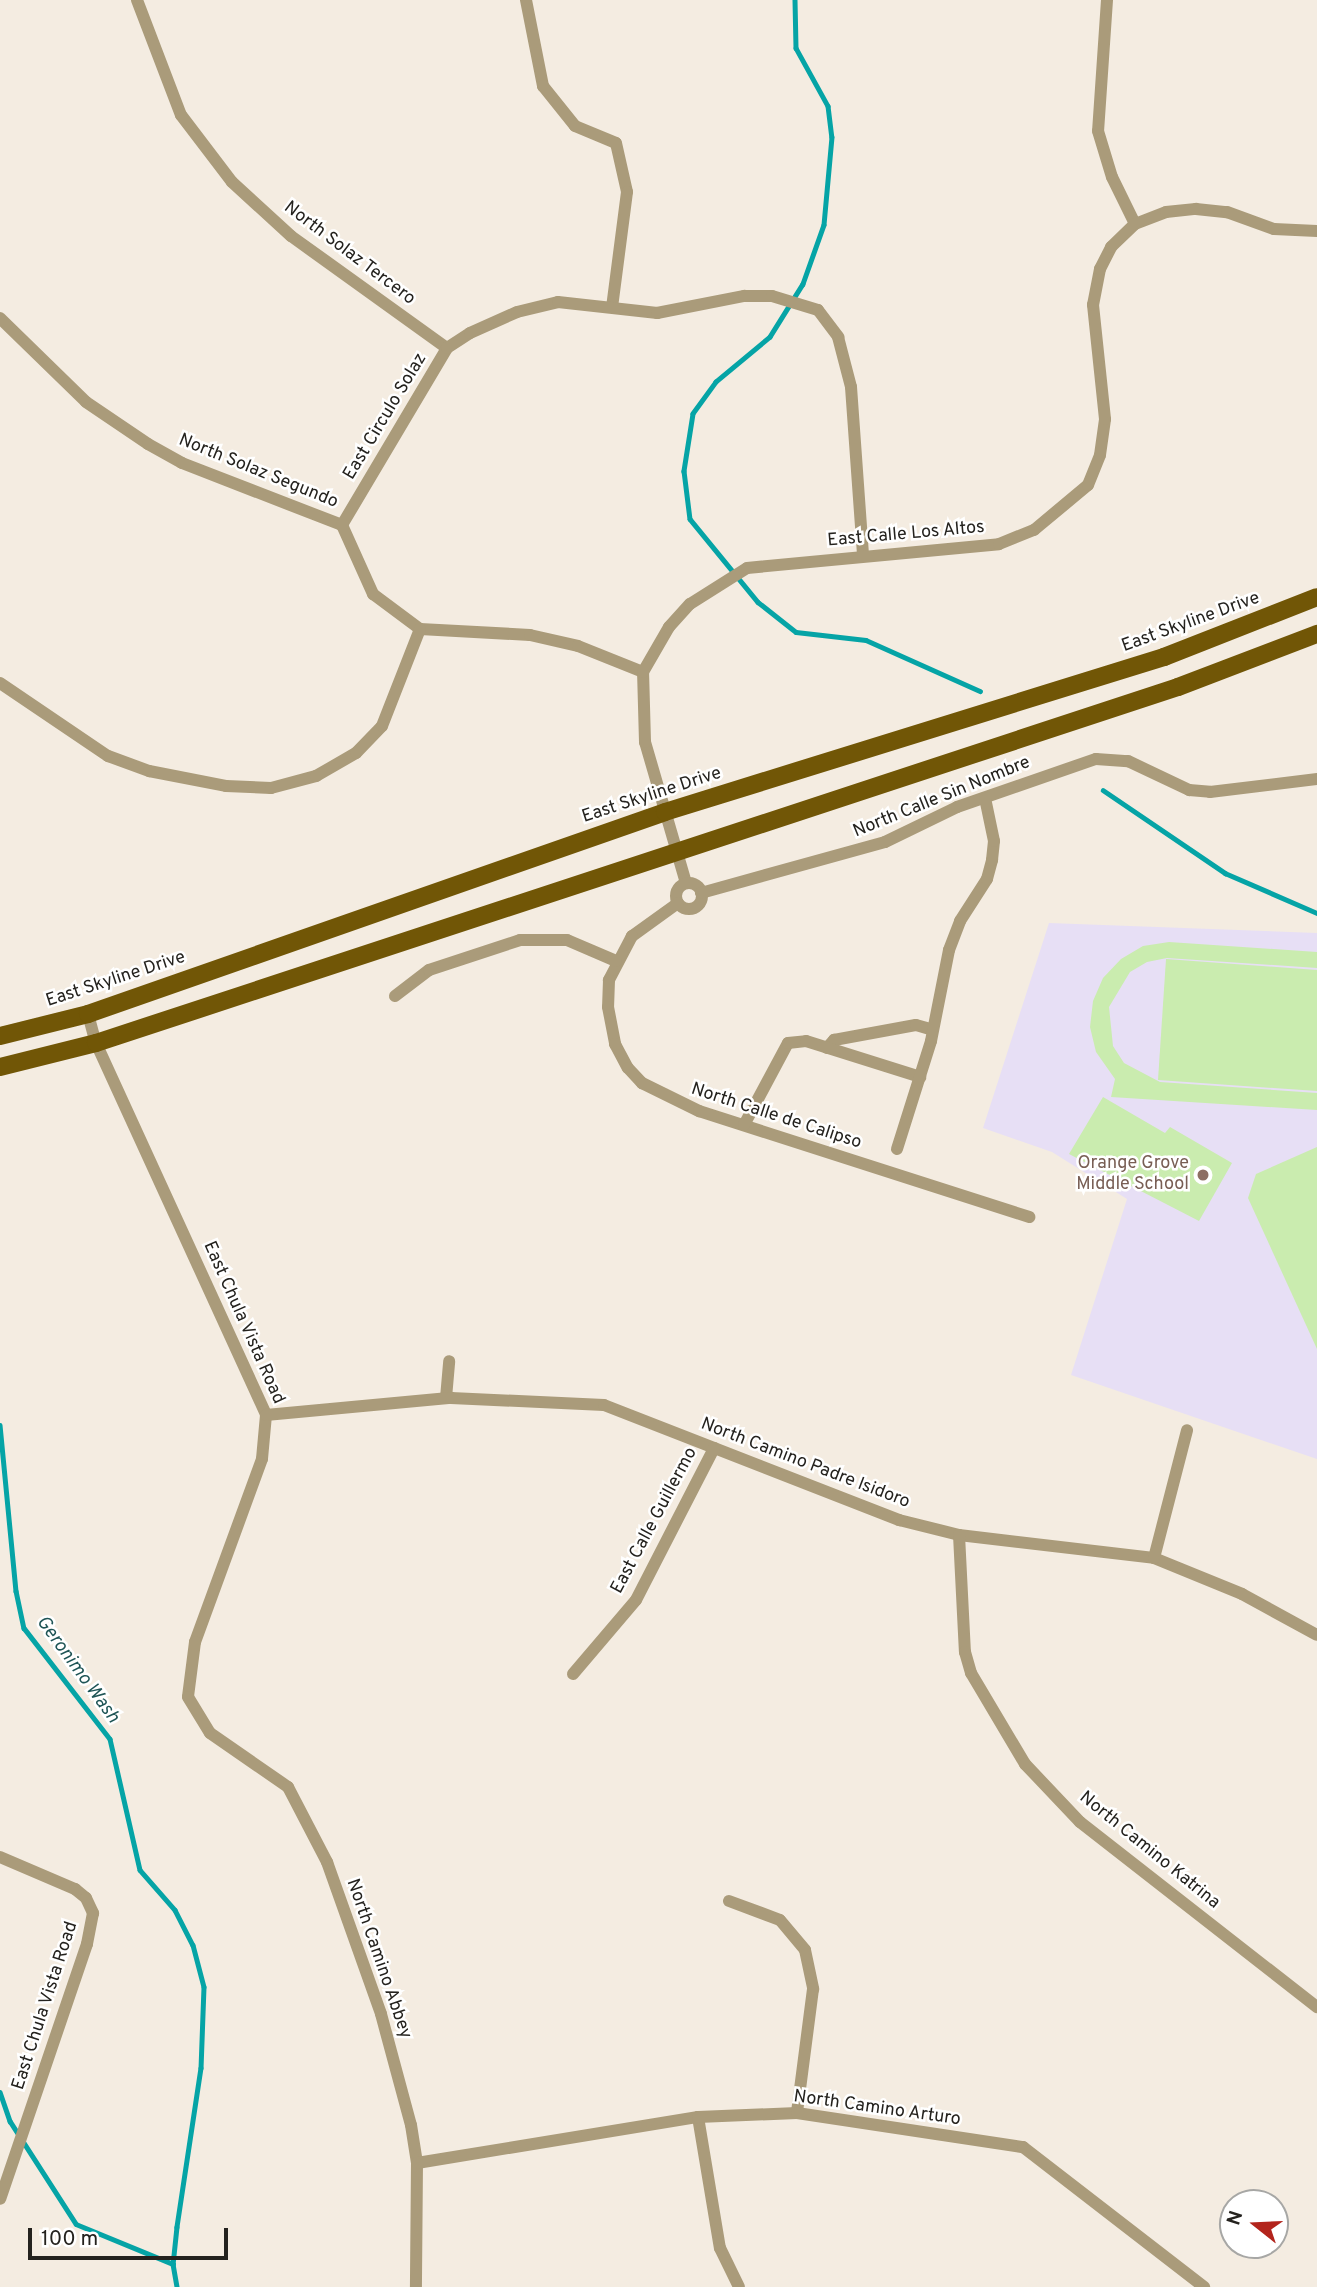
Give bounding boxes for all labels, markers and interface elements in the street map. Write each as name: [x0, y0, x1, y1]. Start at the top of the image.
street label: North Solaz Tercero: [279, 197, 419, 311]
street label: East Circulo Solaz: [340, 350, 432, 484]
street label: North Solaz Segundo: [175, 430, 341, 514]
street label: East Calle Los Altos: [826, 517, 986, 553]
street label: East Skyline Drive: [1119, 588, 1263, 658]
street label: North Calle Sin Nombre: [850, 753, 1034, 843]
street label: East Skyline Drive: [580, 763, 724, 829]
street label: East Skyline Drive: [44, 947, 188, 1013]
street label: North Calle de Calipso: [688, 1079, 864, 1155]
place label: Orange Grove Middle School: [1076, 1154, 1189, 1196]
marker: Orange Grove Middle School: [1195, 1167, 1211, 1183]
street label: East Chula Vista Road: [197, 1238, 289, 1408]
street label: North Camino Padre Isidoro: [697, 1414, 913, 1514]
street label: East Calle Guillermo: [607, 1444, 703, 1598]
water label: Geronimo Wash: [30, 1612, 124, 1728]
street label: North Camino Katrina: [1074, 1788, 1224, 1914]
street label: North Camino Abbey: [340, 1876, 416, 2042]
street label: East Chula Vista Road: [8, 1919, 84, 2093]
street label: North Camino Arturo: [792, 2087, 962, 2131]
north arrow: [1219, 2189, 1289, 2259]
text: N: [1222, 2208, 1249, 2228]
scale bar: [32, 2214, 231, 2258]
text: 100 m: [41, 2226, 98, 2253]

